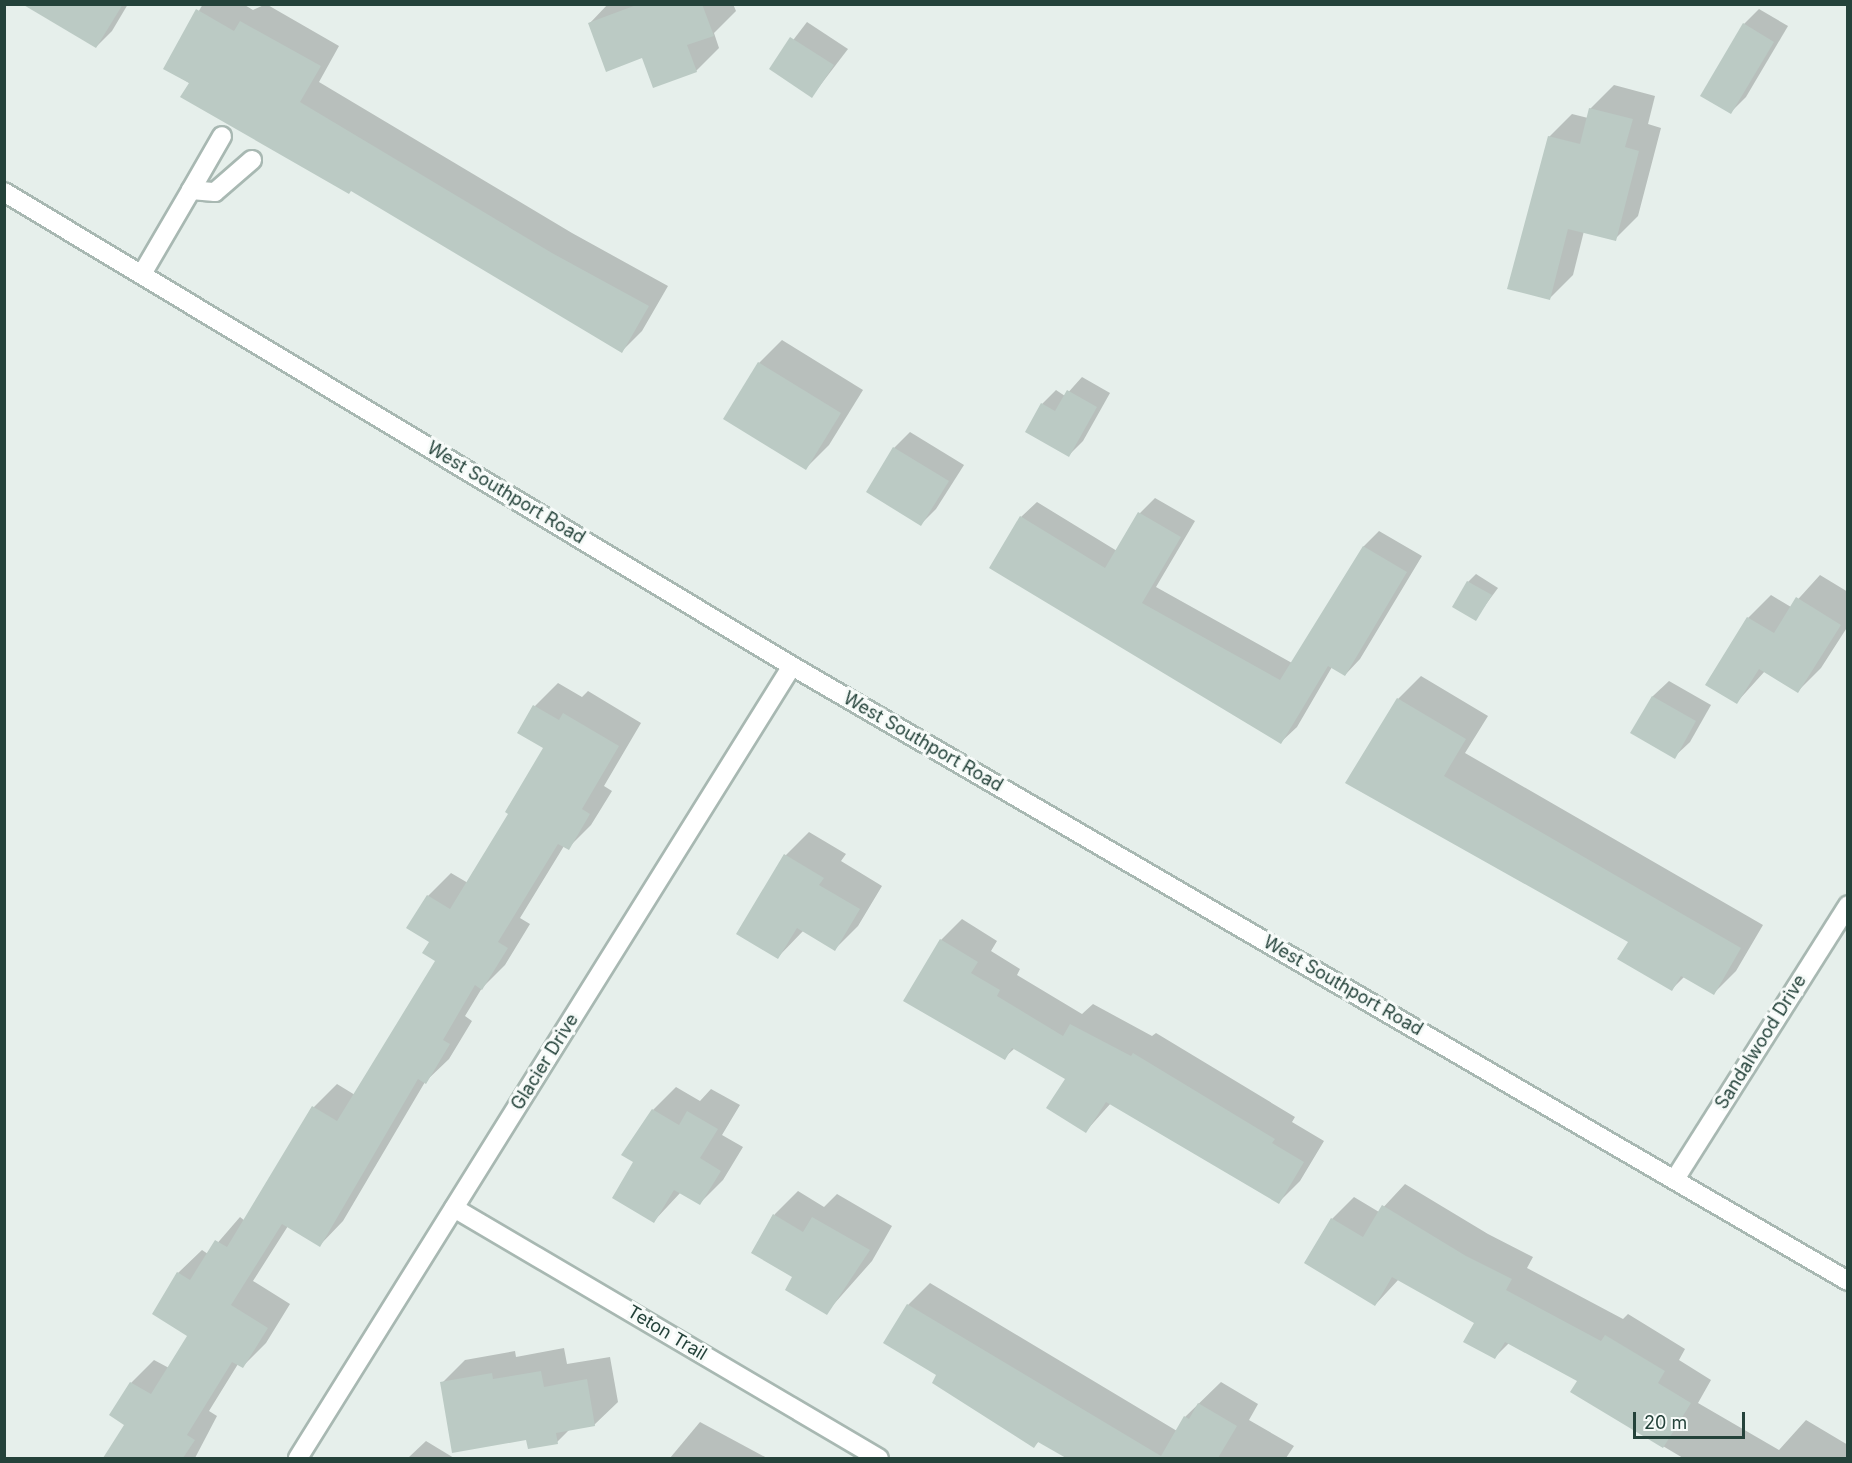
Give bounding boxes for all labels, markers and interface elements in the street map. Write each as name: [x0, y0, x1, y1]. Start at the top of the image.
street label: West Southport Road: [423, 437, 589, 549]
street label: West Southport Road: [839, 688, 1007, 796]
street label: West Southport Road: [1259, 932, 1427, 1040]
street label: Sandalwood Drive: [1711, 971, 1811, 1113]
street label: Glacier Drive: [507, 1010, 583, 1114]
street label: Teton Trail: [623, 1301, 711, 1365]
scale bar: [1636, 1400, 1748, 1438]
text: 20 m: [1644, 1412, 1687, 1433]

